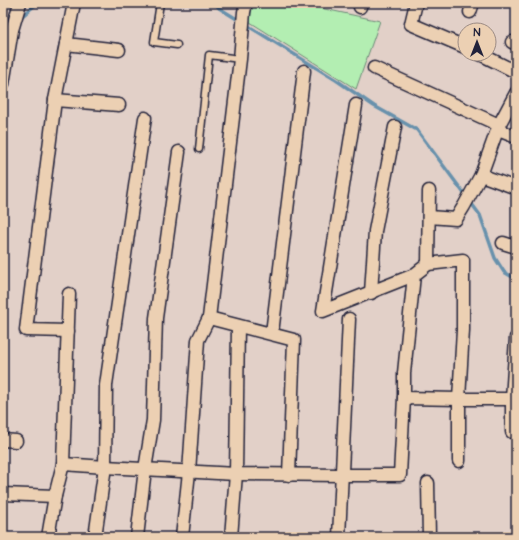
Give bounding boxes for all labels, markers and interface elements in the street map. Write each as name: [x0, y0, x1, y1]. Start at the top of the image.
north arrow: [457, 22, 497, 62]
text: N: [474, 25, 481, 40]

